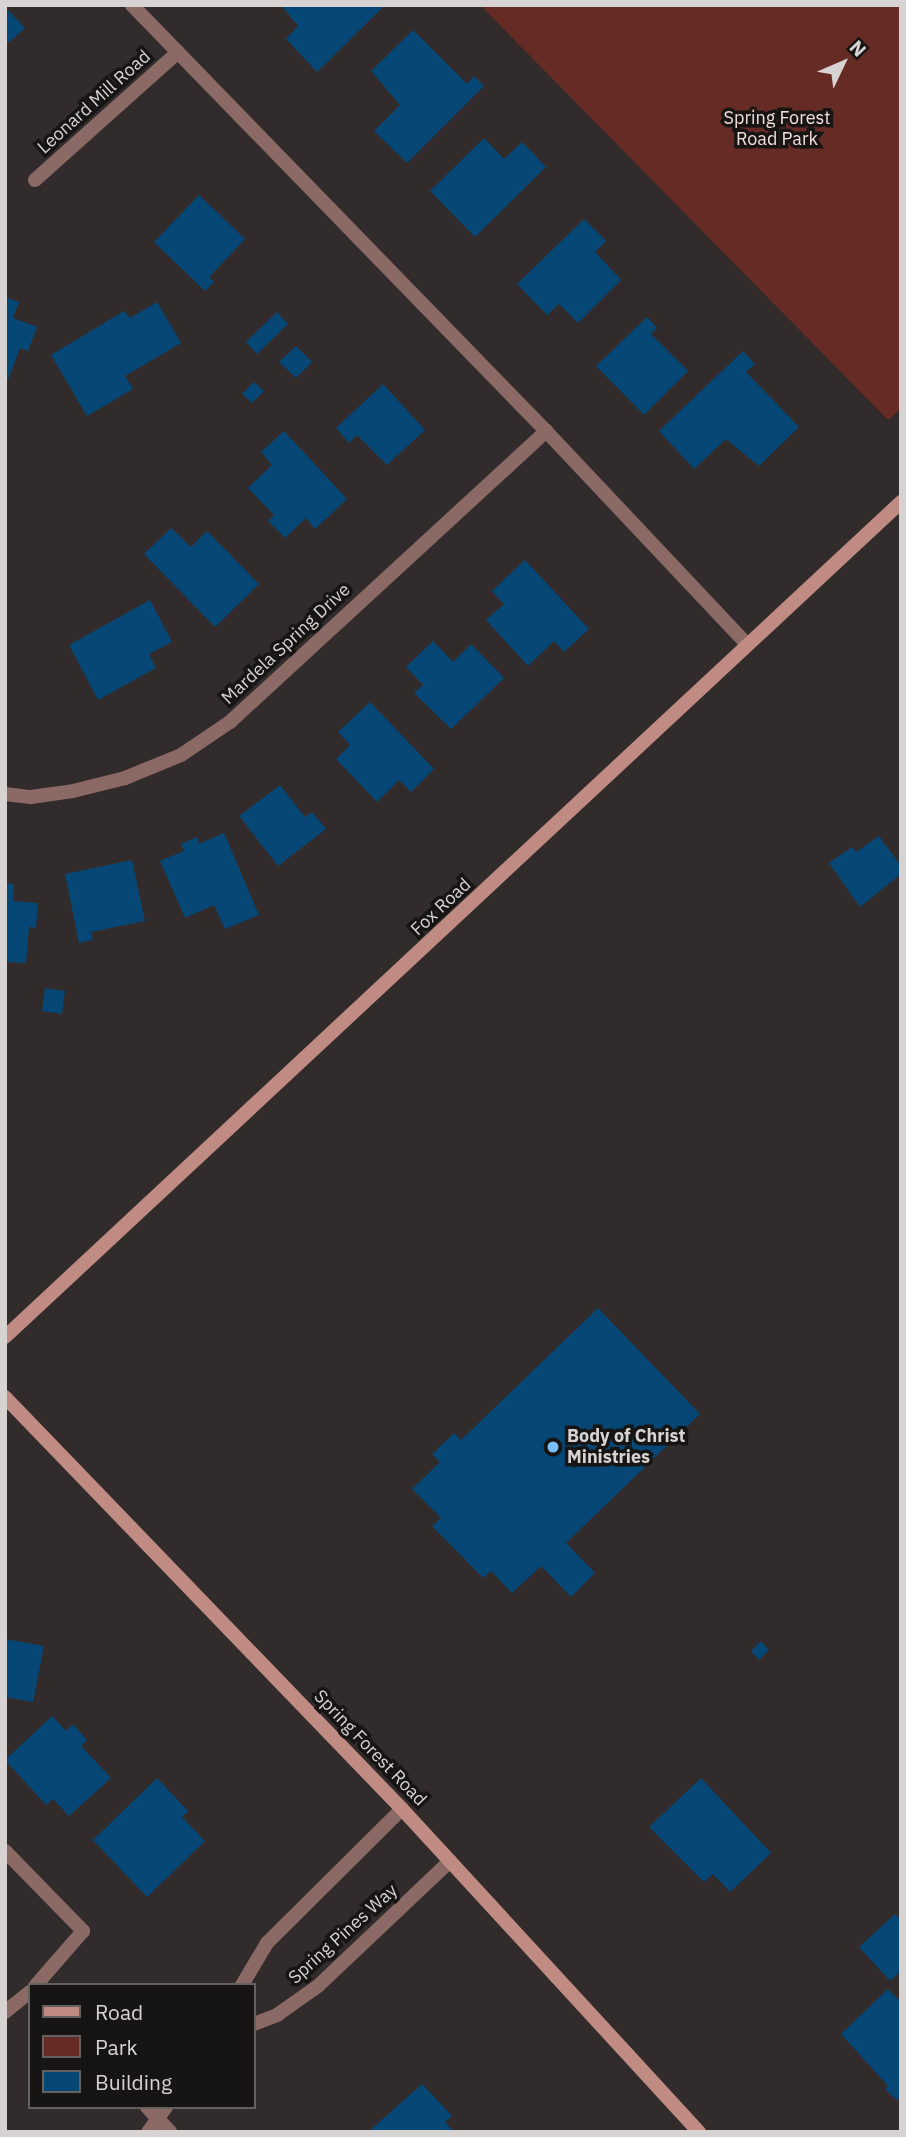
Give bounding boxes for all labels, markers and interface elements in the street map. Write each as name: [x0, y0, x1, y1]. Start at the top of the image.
north arrow: [808, 28, 878, 98]
text: N: [845, 35, 872, 62]
street label: Leonard Mill Road: [33, 46, 155, 158]
park label: Spring Forest Road Park: [723, 108, 831, 150]
street label: Mardela Spring Drive: [217, 579, 355, 709]
street label: Fox Road: [406, 874, 476, 940]
place label: Body of Christ Ministries: [567, 1426, 685, 1468]
marker: Body of Christ Ministries: [545, 1439, 561, 1455]
street label: Spring Forest Road: [309, 1686, 431, 1810]
street label: Spring Pines Way: [284, 1880, 402, 1988]
legend: [28, 1983, 256, 2109]
text: Road: [95, 1998, 143, 2026]
text: Park: [95, 2033, 138, 2061]
text: Building: [95, 2068, 172, 2096]

